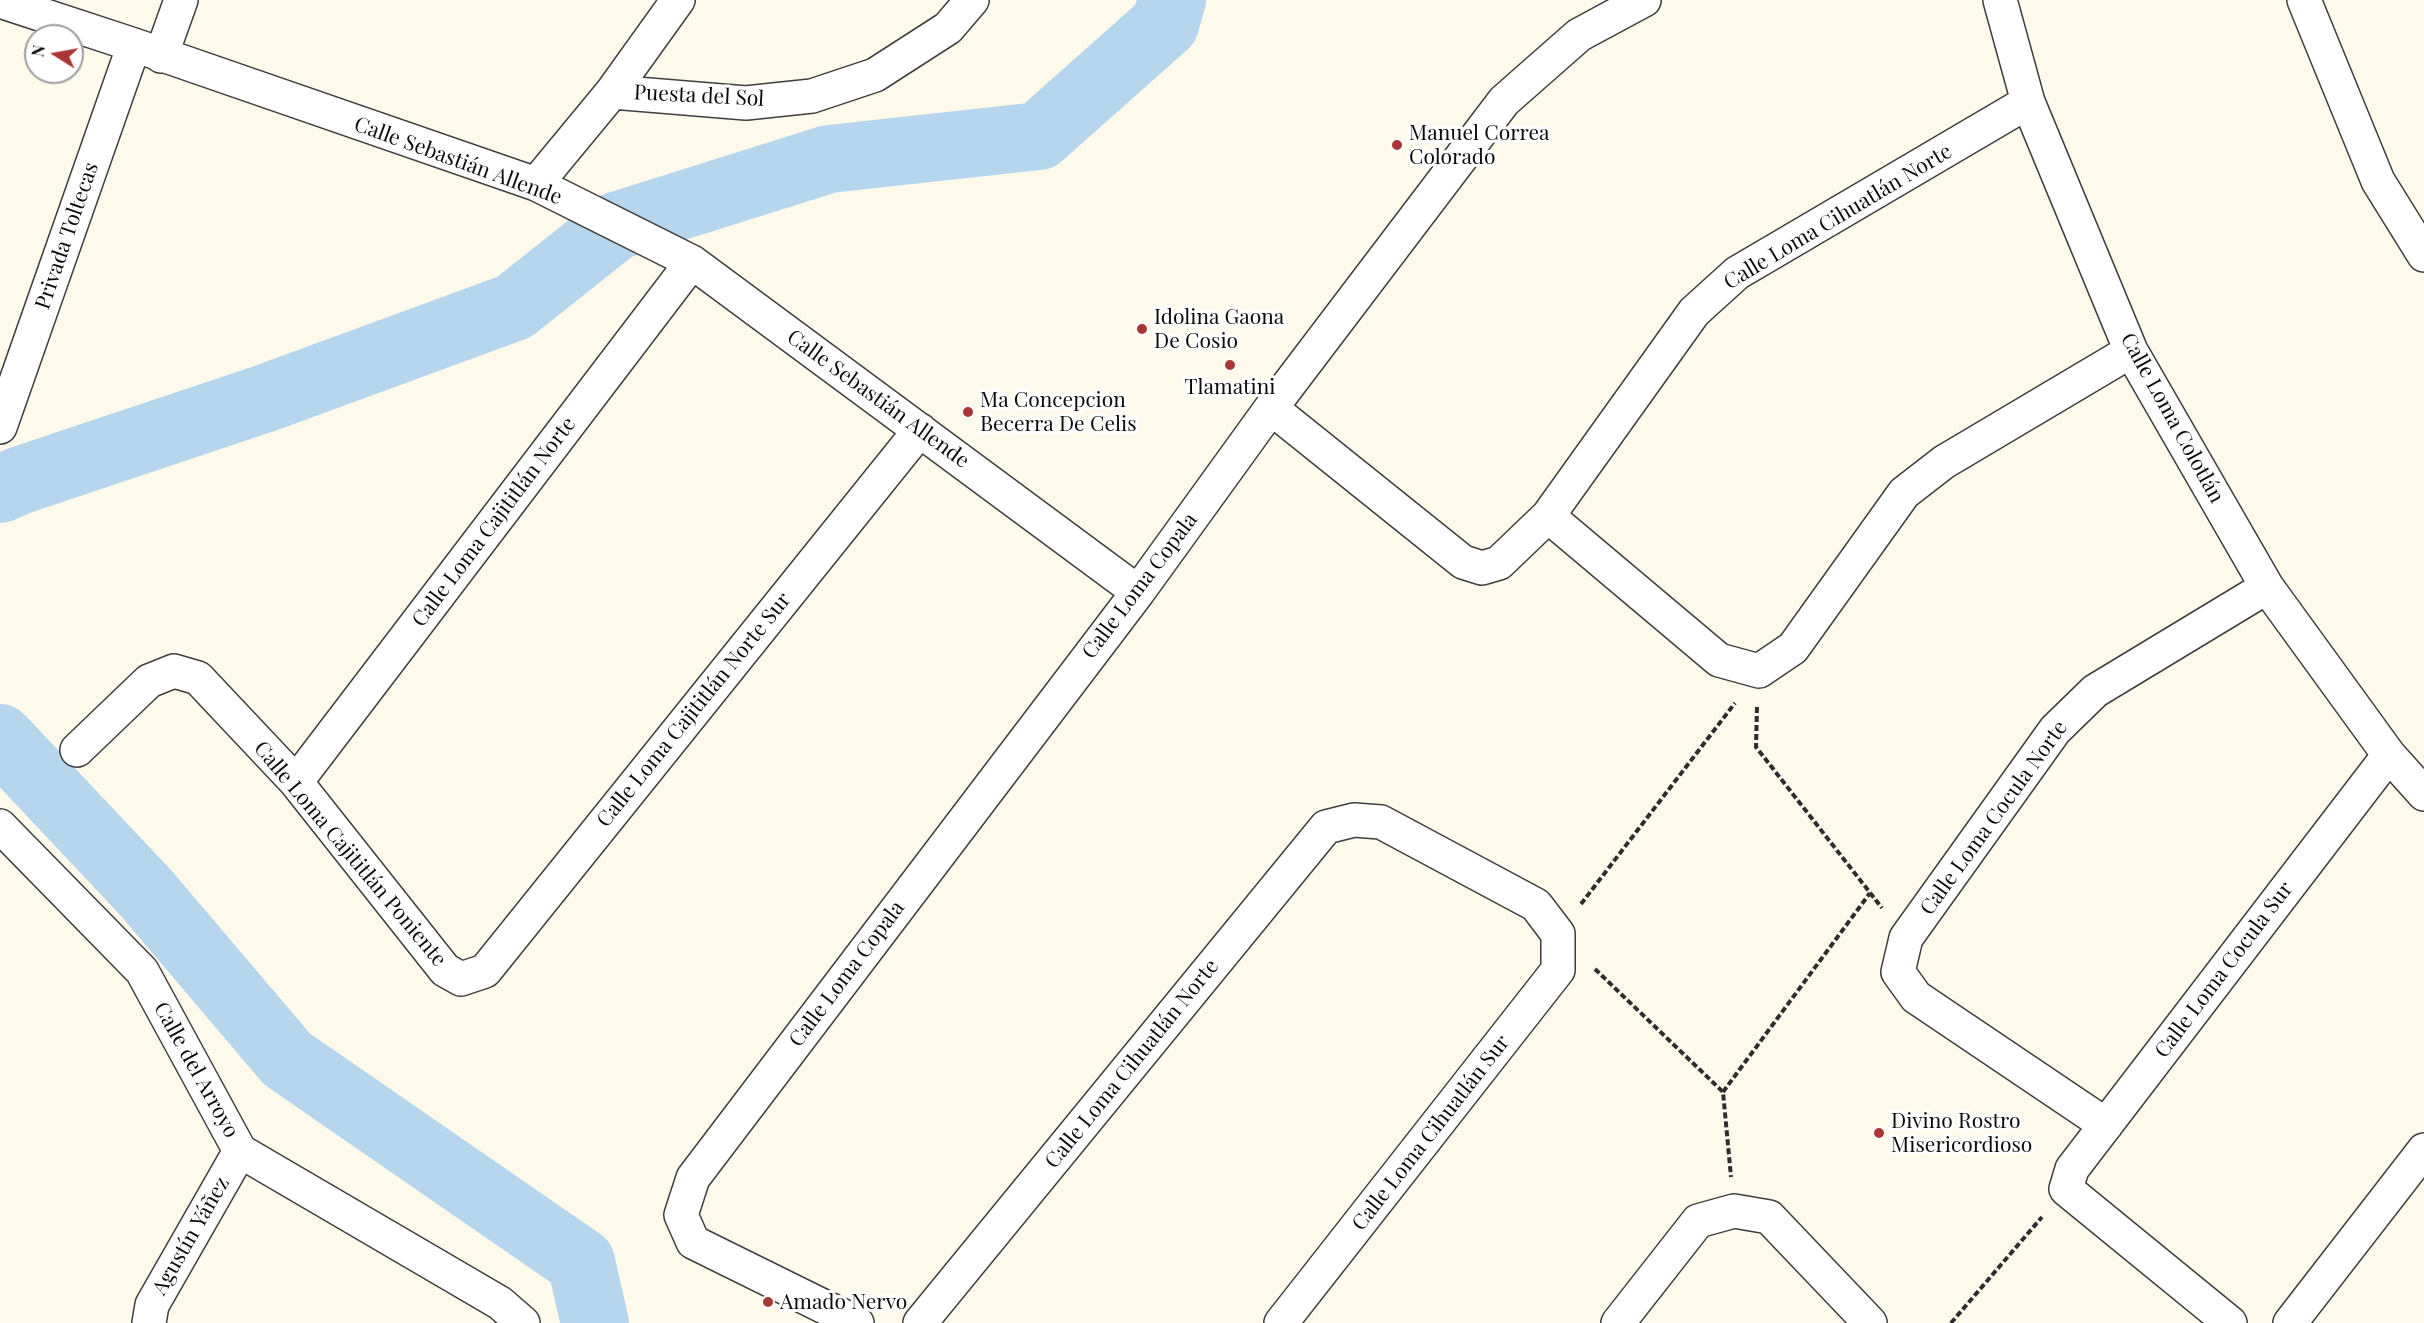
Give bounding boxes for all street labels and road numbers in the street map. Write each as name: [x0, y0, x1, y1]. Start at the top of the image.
street label: Puesta del Sol: [633, 80, 765, 112]
street label: Calle Sebastián Allende: [351, 112, 565, 210]
street label: Calle Loma Cihuatlán Norte: [1719, 139, 1957, 295]
street label: Privada Toltecas: [30, 159, 104, 313]
street label: Calle Sebastián Allende: [782, 324, 974, 474]
street label: Calle Loma Colotlán: [2115, 329, 2229, 507]
street label: Calle Loma Cajititlán Norte: [407, 412, 581, 632]
street label: Calle Loma Copala: [1077, 508, 1203, 664]
street label: Calle Loma Cajititlán Norte Sur: [592, 588, 796, 832]
street label: Calle Loma Cocula Norte: [1915, 716, 2073, 920]
street label: Calle Loma Cajititlán Poniente: [248, 736, 452, 972]
street label: Calle Loma Cocula Sur: [2150, 877, 2298, 1063]
street label: Calle Loma Copala: [784, 896, 910, 1052]
street label: Calle Loma Cihuatlán Norte: [1040, 955, 1224, 1173]
street label: Calle del Arroyo: [148, 998, 244, 1142]
street label: Calle Loma Cihuatlán Sur: [1347, 1030, 1515, 1236]
street label: Agustín Yáñez: [147, 1173, 235, 1299]

